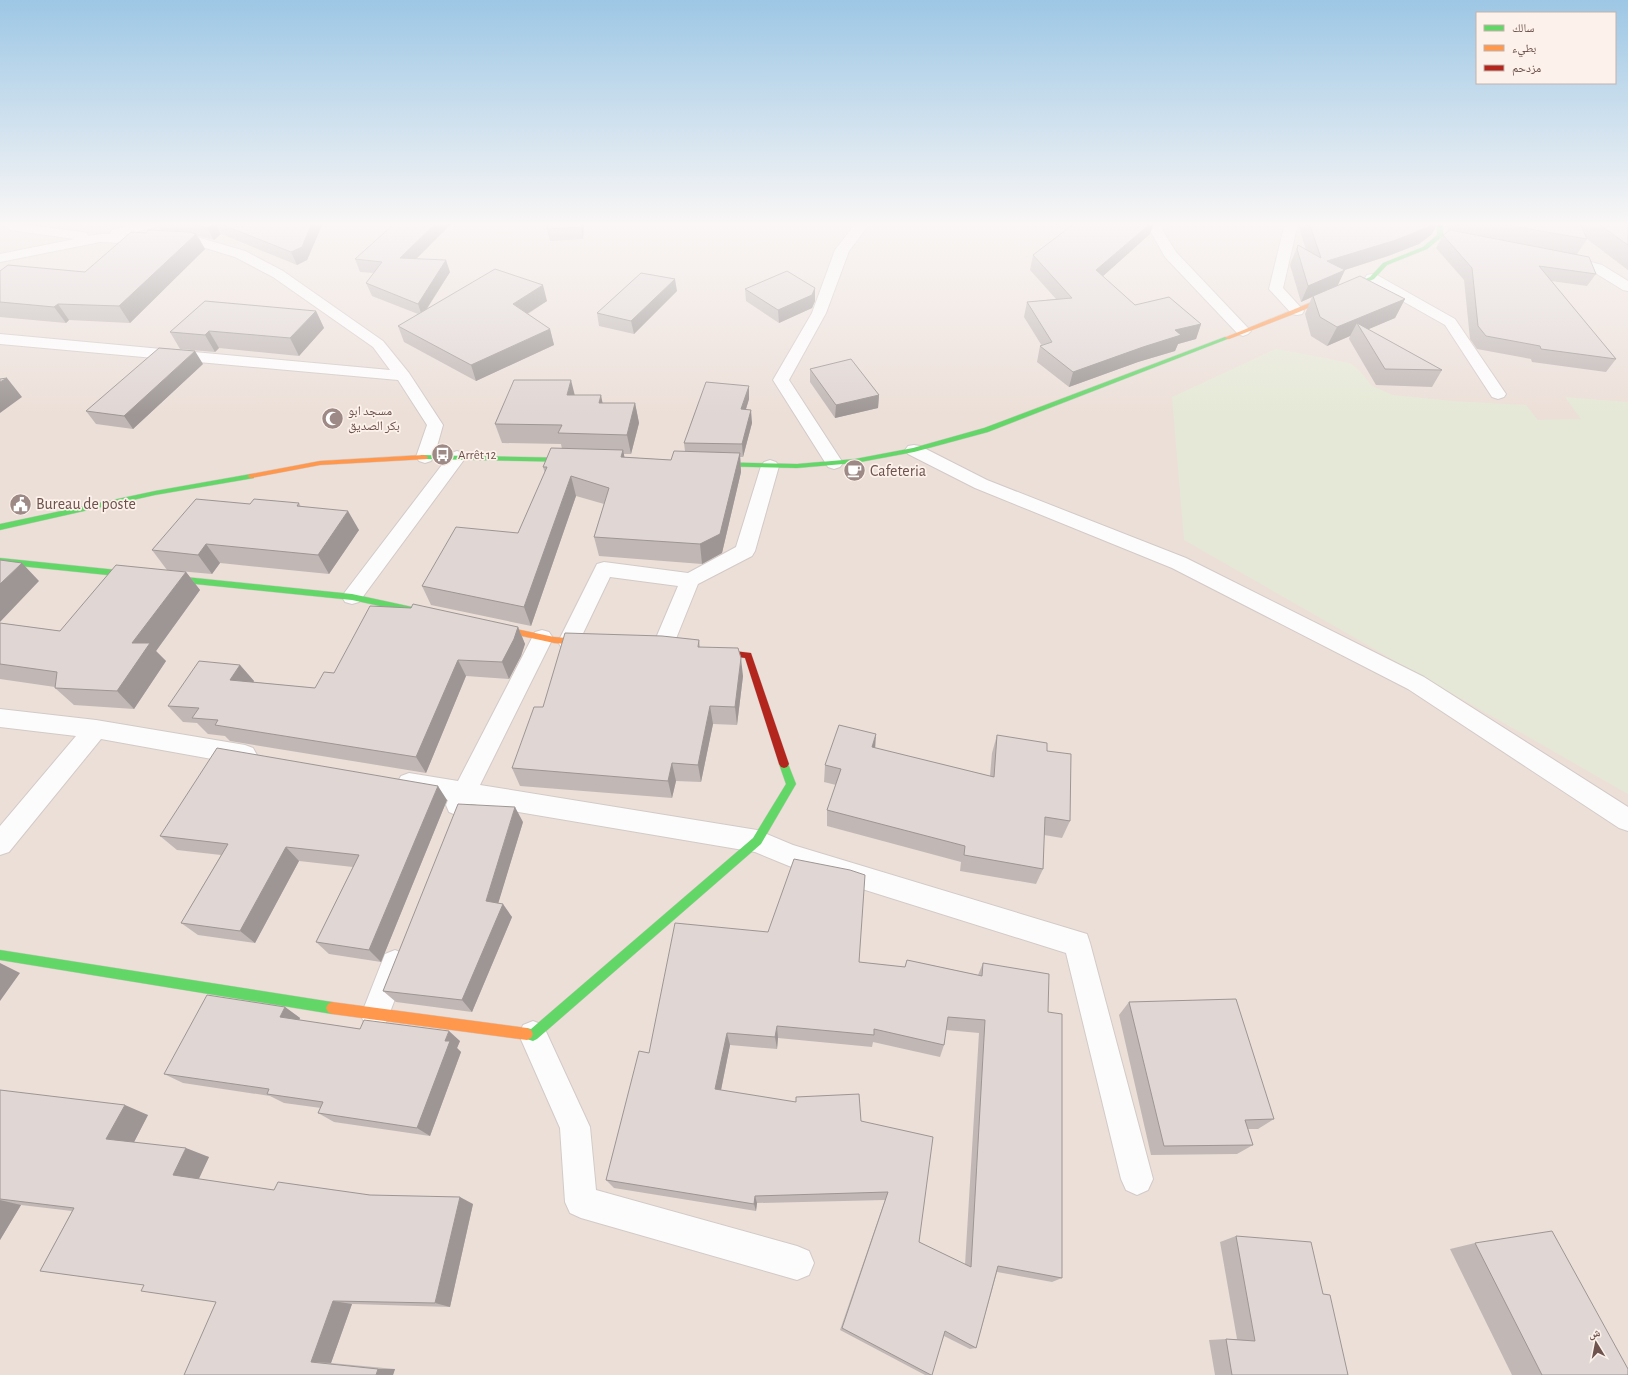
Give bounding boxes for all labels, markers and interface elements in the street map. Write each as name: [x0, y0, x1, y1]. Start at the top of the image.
legend: [1476, 12, 1616, 84]
text: سالك: [1512, 22, 1534, 34]
text: بطيء: [1512, 42, 1536, 58]
text: مزدحم: [1512, 62, 1541, 76]
mosque icon: مسجد ابو بكر الصديق: [319, 405, 345, 431]
place label: مسجد ابو بكر الصديق: [348, 405, 400, 434]
bus stop icon: Arrêt 12: [429, 442, 455, 468]
place label: Arrêt 12: [458, 449, 497, 462]
cafe icon: Cafeteria: [841, 458, 867, 484]
place label: Cafeteria: [870, 463, 926, 479]
public building icon: Bureau de poste: [7, 491, 33, 517]
place label: Bureau de poste: [36, 496, 136, 512]
north arrow: [1576, 1323, 1616, 1363]
text: ش: [1588, 1327, 1602, 1342]

